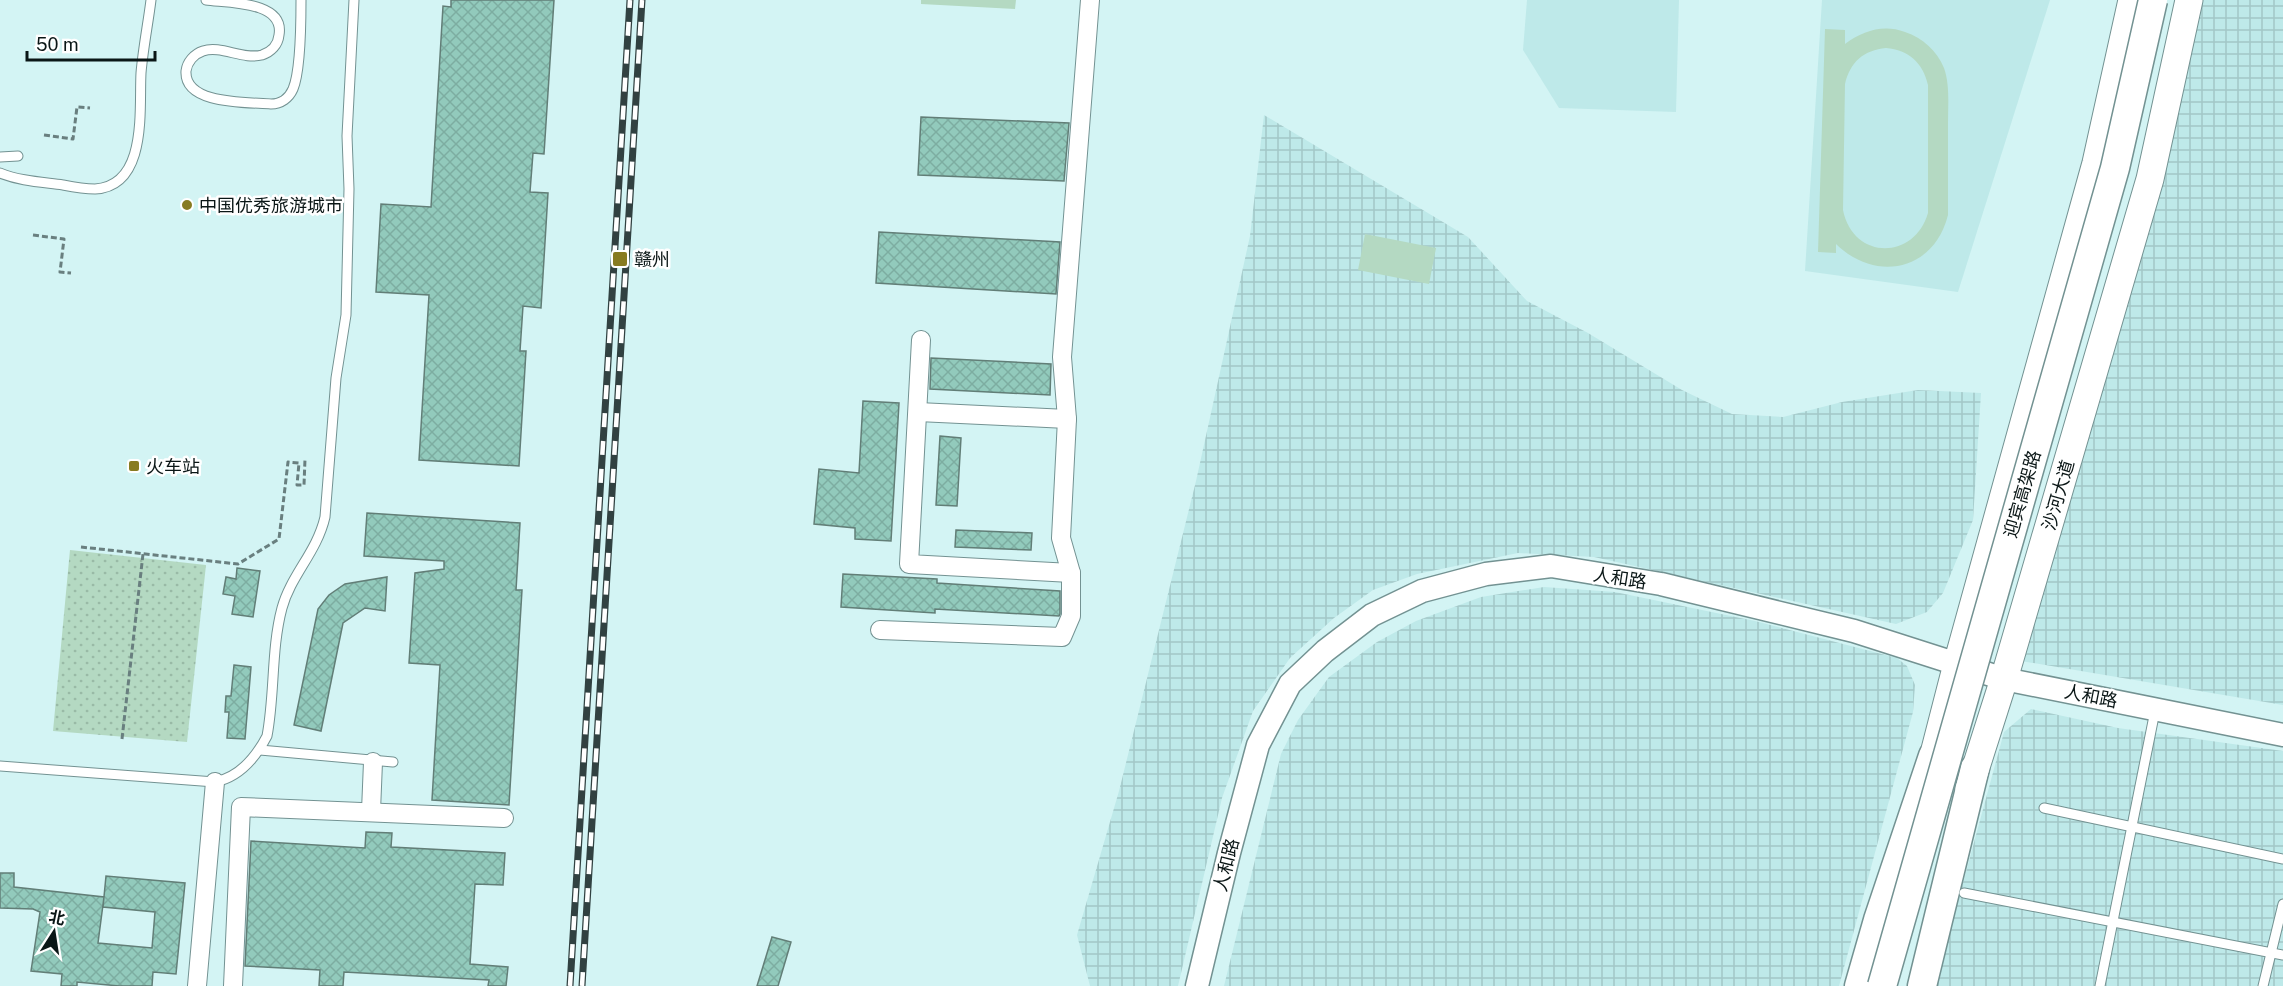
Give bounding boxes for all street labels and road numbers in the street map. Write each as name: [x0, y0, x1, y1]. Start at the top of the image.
street label: 迎宾高架路: [2000, 448, 2044, 540]
street label: 沙河大道: [2038, 458, 2078, 532]
street label: 人和路: [1592, 563, 1648, 593]
street label: 人和路: [2062, 681, 2120, 711]
street label: 人和路: [1209, 836, 1243, 894]

